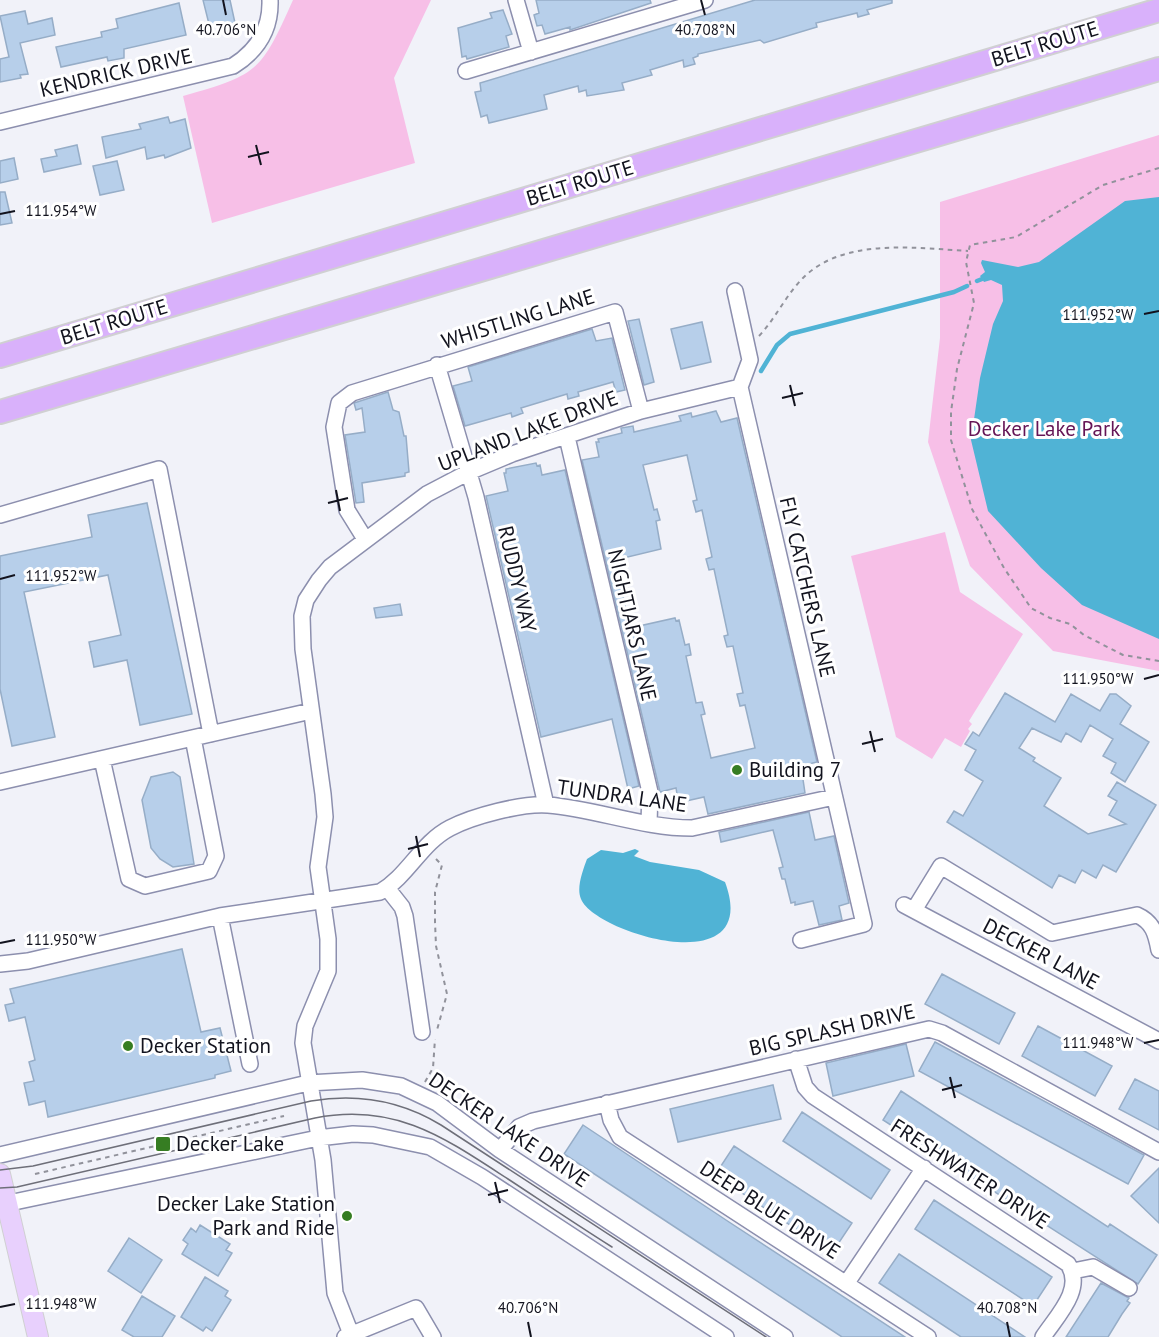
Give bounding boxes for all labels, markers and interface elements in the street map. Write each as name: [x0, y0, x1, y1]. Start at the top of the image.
street label: BELT ROUTE: [988, 14, 1102, 73]
text: 40.706°N: [196, 20, 256, 39]
text: 40.708°N: [675, 20, 735, 39]
street label: KENDRICK DRIVE: [37, 42, 195, 103]
street label: BELT ROUTE: [523, 153, 637, 212]
text: 111.954°W: [25, 201, 97, 220]
street label: WHISTLING LANE: [438, 282, 598, 355]
street label: BELT ROUTE: [57, 292, 171, 351]
text: 111.952°W: [1062, 305, 1134, 324]
street label: UPLAND LAKE DRIVE: [434, 384, 622, 477]
park label: Decker Lake Park: [968, 415, 1120, 442]
street label: FLY CATCHERS LANE: [774, 494, 841, 680]
street label: RUDDY WAY: [492, 523, 543, 635]
street label: NIGHTJARS LANE: [602, 546, 663, 704]
text: 111.952°W: [25, 566, 97, 585]
text: 111.950°W: [1062, 669, 1134, 688]
place label: Building 7: [749, 756, 841, 783]
marker: Building 7: [730, 763, 744, 777]
street label: TUNDRA LANE: [555, 773, 689, 818]
street label: DECKER LANE: [978, 912, 1104, 995]
text: 111.950°W: [25, 930, 97, 949]
street label: BIG SPLASH DRIVE: [746, 997, 917, 1062]
place label: Decker Station: [140, 1032, 271, 1059]
text: 111.948°W: [1062, 1033, 1134, 1052]
marker: Decker Station: [121, 1039, 135, 1053]
street label: DECKER LAKE DRIVE: [424, 1066, 595, 1193]
street label: FRESHWATER DRIVE: [886, 1112, 1055, 1235]
place label: Decker Lake: [176, 1130, 284, 1157]
marker: Decker Lake: [154, 1135, 172, 1153]
street label: DEEP BLUE DRIVE: [695, 1154, 846, 1265]
place label: Decker Lake Station Park and Ride: [157, 1190, 335, 1241]
marker: Decker Lake Station Park and Ride: [340, 1209, 354, 1223]
text: 111.948°W: [25, 1294, 97, 1313]
text: 40.706°N: [498, 1298, 558, 1317]
text: 40.708°N: [977, 1298, 1037, 1317]

